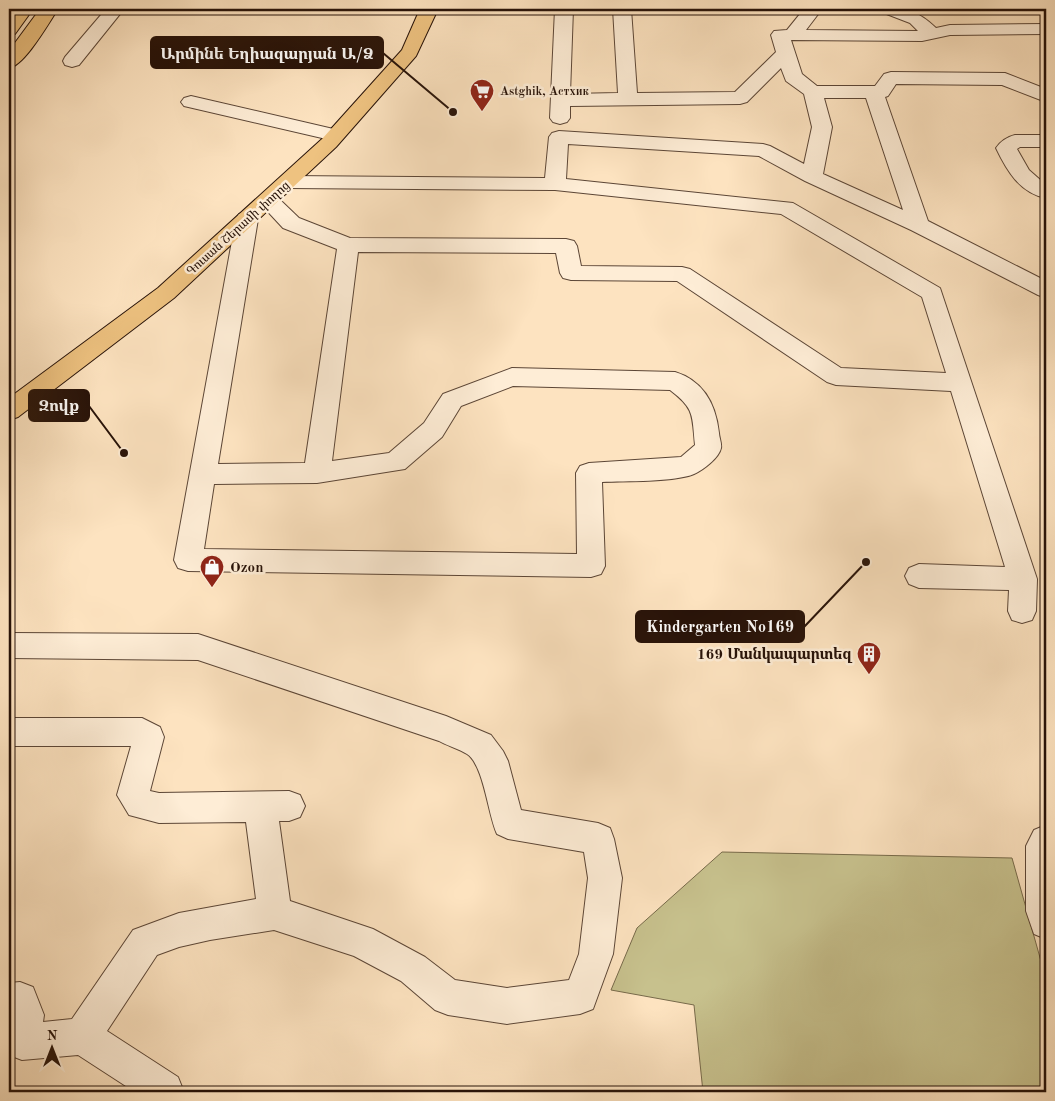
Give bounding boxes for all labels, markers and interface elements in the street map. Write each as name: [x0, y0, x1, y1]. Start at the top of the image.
callout: Արմինե Եղիազարյան Ա/Ձ: [151, 37, 383, 68]
text: Արմինե Եղիազարյան Ա/Ձ: [161, 47, 373, 63]
supermarket icon: Astghik, Астхик: [469, 78, 495, 112]
place label: Astghik, Астхик: [500, 86, 590, 98]
street label: Գուսան Շերամի փողոց: [185, 180, 292, 278]
callout: Զովք: [29, 390, 89, 421]
text: Զովք: [39, 399, 79, 415]
shop icon: Ozon: [199, 554, 225, 588]
place label: Ozon: [230, 561, 263, 576]
callout: Kindergarten No169: [636, 611, 804, 642]
text: Kindergarten No169: [646, 620, 794, 636]
building icon: 169 Մանկապարտեզ: [856, 641, 882, 675]
place label: 169 Մանկապարտեզ: [697, 647, 852, 663]
north arrow: [28, 1024, 78, 1074]
text: N: [47, 1029, 58, 1043]

